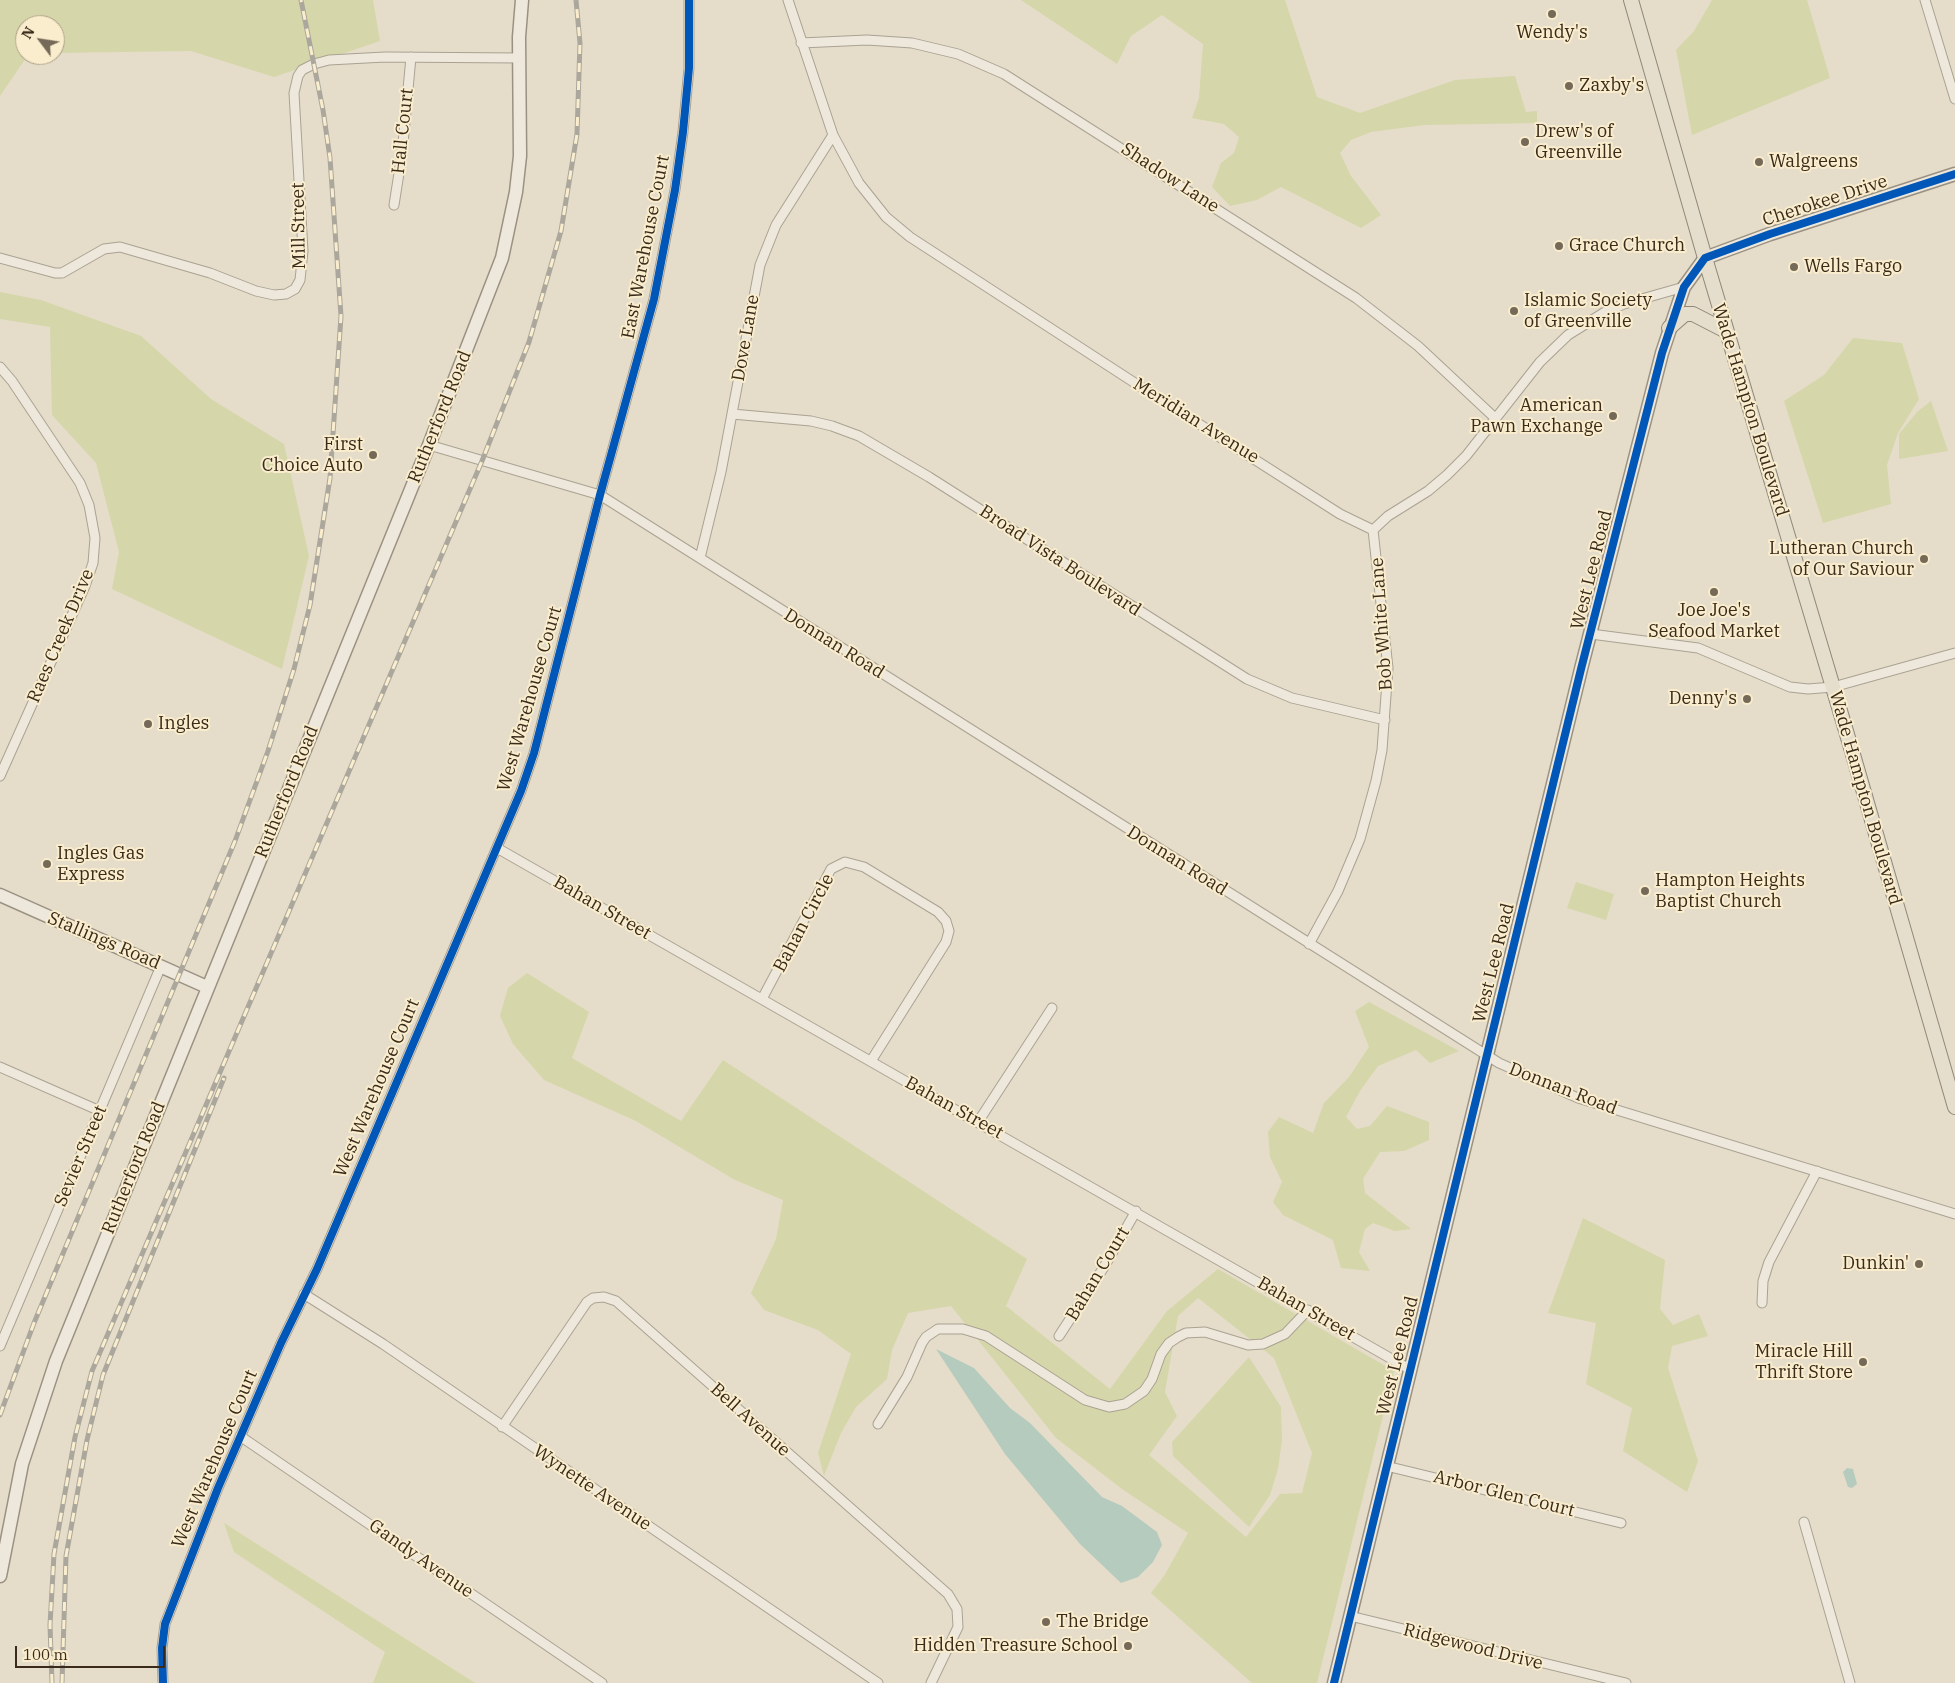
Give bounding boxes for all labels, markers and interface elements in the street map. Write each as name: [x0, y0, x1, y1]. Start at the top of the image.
marker: Wendy's: [1546, 8, 1558, 20]
north arrow: [15, 15, 65, 65]
place label: Wendy's: [1516, 22, 1588, 44]
text: N: [17, 23, 39, 42]
place label: Zaxby's: [1579, 75, 1644, 97]
marker: Zaxby's: [1563, 80, 1575, 92]
street label: Hall Court: [388, 87, 418, 175]
place label: Drew's of Greenville: [1535, 121, 1622, 163]
marker: Drew's of Greenville: [1519, 136, 1531, 148]
street label: Shadow Lane: [1117, 138, 1223, 218]
place label: Walgreens: [1769, 151, 1858, 173]
street label: East Warehouse Court: [618, 153, 674, 341]
marker: Walgreens: [1753, 156, 1765, 168]
street label: Cherokee Drive: [1760, 171, 1890, 231]
street label: Mill Street: [287, 182, 311, 270]
place label: Grace Church: [1569, 235, 1685, 257]
marker: Grace Church: [1553, 240, 1565, 252]
place label: Wells Fargo: [1804, 256, 1902, 278]
marker: Wells Fargo: [1788, 261, 1800, 273]
place label: Islamic Society of Greenville: [1524, 290, 1652, 332]
street label: Dove Lane: [728, 293, 764, 383]
street label: Wade Hampton Boulevard: [1707, 301, 1793, 519]
marker: Islamic Society of Greenville: [1508, 305, 1520, 317]
street label: Rutherford Road: [404, 348, 476, 486]
street label: Meridian Avenue: [1129, 374, 1263, 468]
place label: American Pawn Exchange: [1470, 395, 1603, 438]
marker: American Pawn Exchange: [1607, 410, 1619, 422]
place label: First Choice Auto: [262, 434, 363, 476]
marker: First Choice Auto: [367, 449, 379, 461]
street label: Broad Vista Boulevard: [975, 501, 1145, 621]
street label: West Lee Road: [1567, 508, 1617, 632]
place label: Lutheran Church of Our Saviour: [1769, 538, 1914, 580]
marker: Lutheran Church of Our Saviour: [1918, 553, 1930, 565]
street label: Bob White Lane: [1367, 557, 1397, 691]
street label: Raes Creek Drive: [23, 566, 99, 706]
marker: Joe Joe's Seafood Market: [1708, 586, 1720, 598]
place label: Joe Joe's Seafood Market: [1648, 600, 1780, 642]
street label: West Warehouse Court: [493, 604, 567, 794]
street label: Donnan Road: [780, 605, 888, 683]
place label: Denny's: [1669, 688, 1737, 710]
street label: Wade Hampton Boulevard: [1824, 688, 1906, 908]
marker: Denny's: [1741, 693, 1753, 705]
place label: Ingles: [158, 713, 209, 735]
marker: Ingles: [142, 718, 154, 730]
street label: Rutherford Road: [251, 723, 323, 861]
street label: Donnan Road: [1123, 822, 1231, 900]
place label: Ingles Gas Express: [57, 843, 144, 886]
marker: Ingles Gas Express: [41, 858, 53, 870]
street label: Bahan Circle: [769, 870, 839, 976]
place label: Hampton Heights Baptist Church: [1655, 870, 1805, 912]
street label: Bahan Street: [549, 871, 655, 945]
marker: Hampton Heights Baptist Church: [1639, 885, 1651, 897]
street label: West Lee Road: [1469, 901, 1519, 1025]
street label: Stallings Road: [44, 908, 164, 974]
street label: West Warehouse Court: [330, 996, 424, 1180]
street label: Donnan Road: [1506, 1058, 1620, 1120]
street label: Bahan Street: [901, 1072, 1007, 1144]
street label: Rutherford Road: [98, 1099, 170, 1237]
street label: Sevier Street: [50, 1102, 112, 1210]
street label: Bahan Court: [1061, 1223, 1135, 1325]
place label: Dunkin': [1842, 1253, 1909, 1275]
marker: Dunkin': [1913, 1258, 1925, 1270]
street label: Bahan Street: [1253, 1272, 1359, 1346]
street label: West Lee Road: [1373, 1294, 1423, 1418]
place label: Miracle Hill Thrift Store: [1755, 1341, 1853, 1384]
marker: Miracle Hill Thrift Store: [1857, 1356, 1869, 1368]
street label: West Warehouse Court: [168, 1367, 262, 1551]
street label: Bell Avenue: [706, 1379, 794, 1461]
street label: Wynette Avenue: [529, 1441, 655, 1535]
street label: Arbor Glen Court: [1431, 1466, 1577, 1522]
street label: Gandy Avenue: [365, 1515, 477, 1603]
place label: The Bridge: [1056, 1611, 1149, 1633]
marker: The Bridge: [1040, 1616, 1052, 1628]
street label: Ridgewood Drive: [1401, 1619, 1545, 1675]
place label: Hidden Treasure School: [913, 1635, 1118, 1657]
scale bar: [18, 1636, 168, 1668]
marker: Hidden Treasure School: [1122, 1640, 1134, 1652]
text: 100 m: [23, 1645, 68, 1664]

